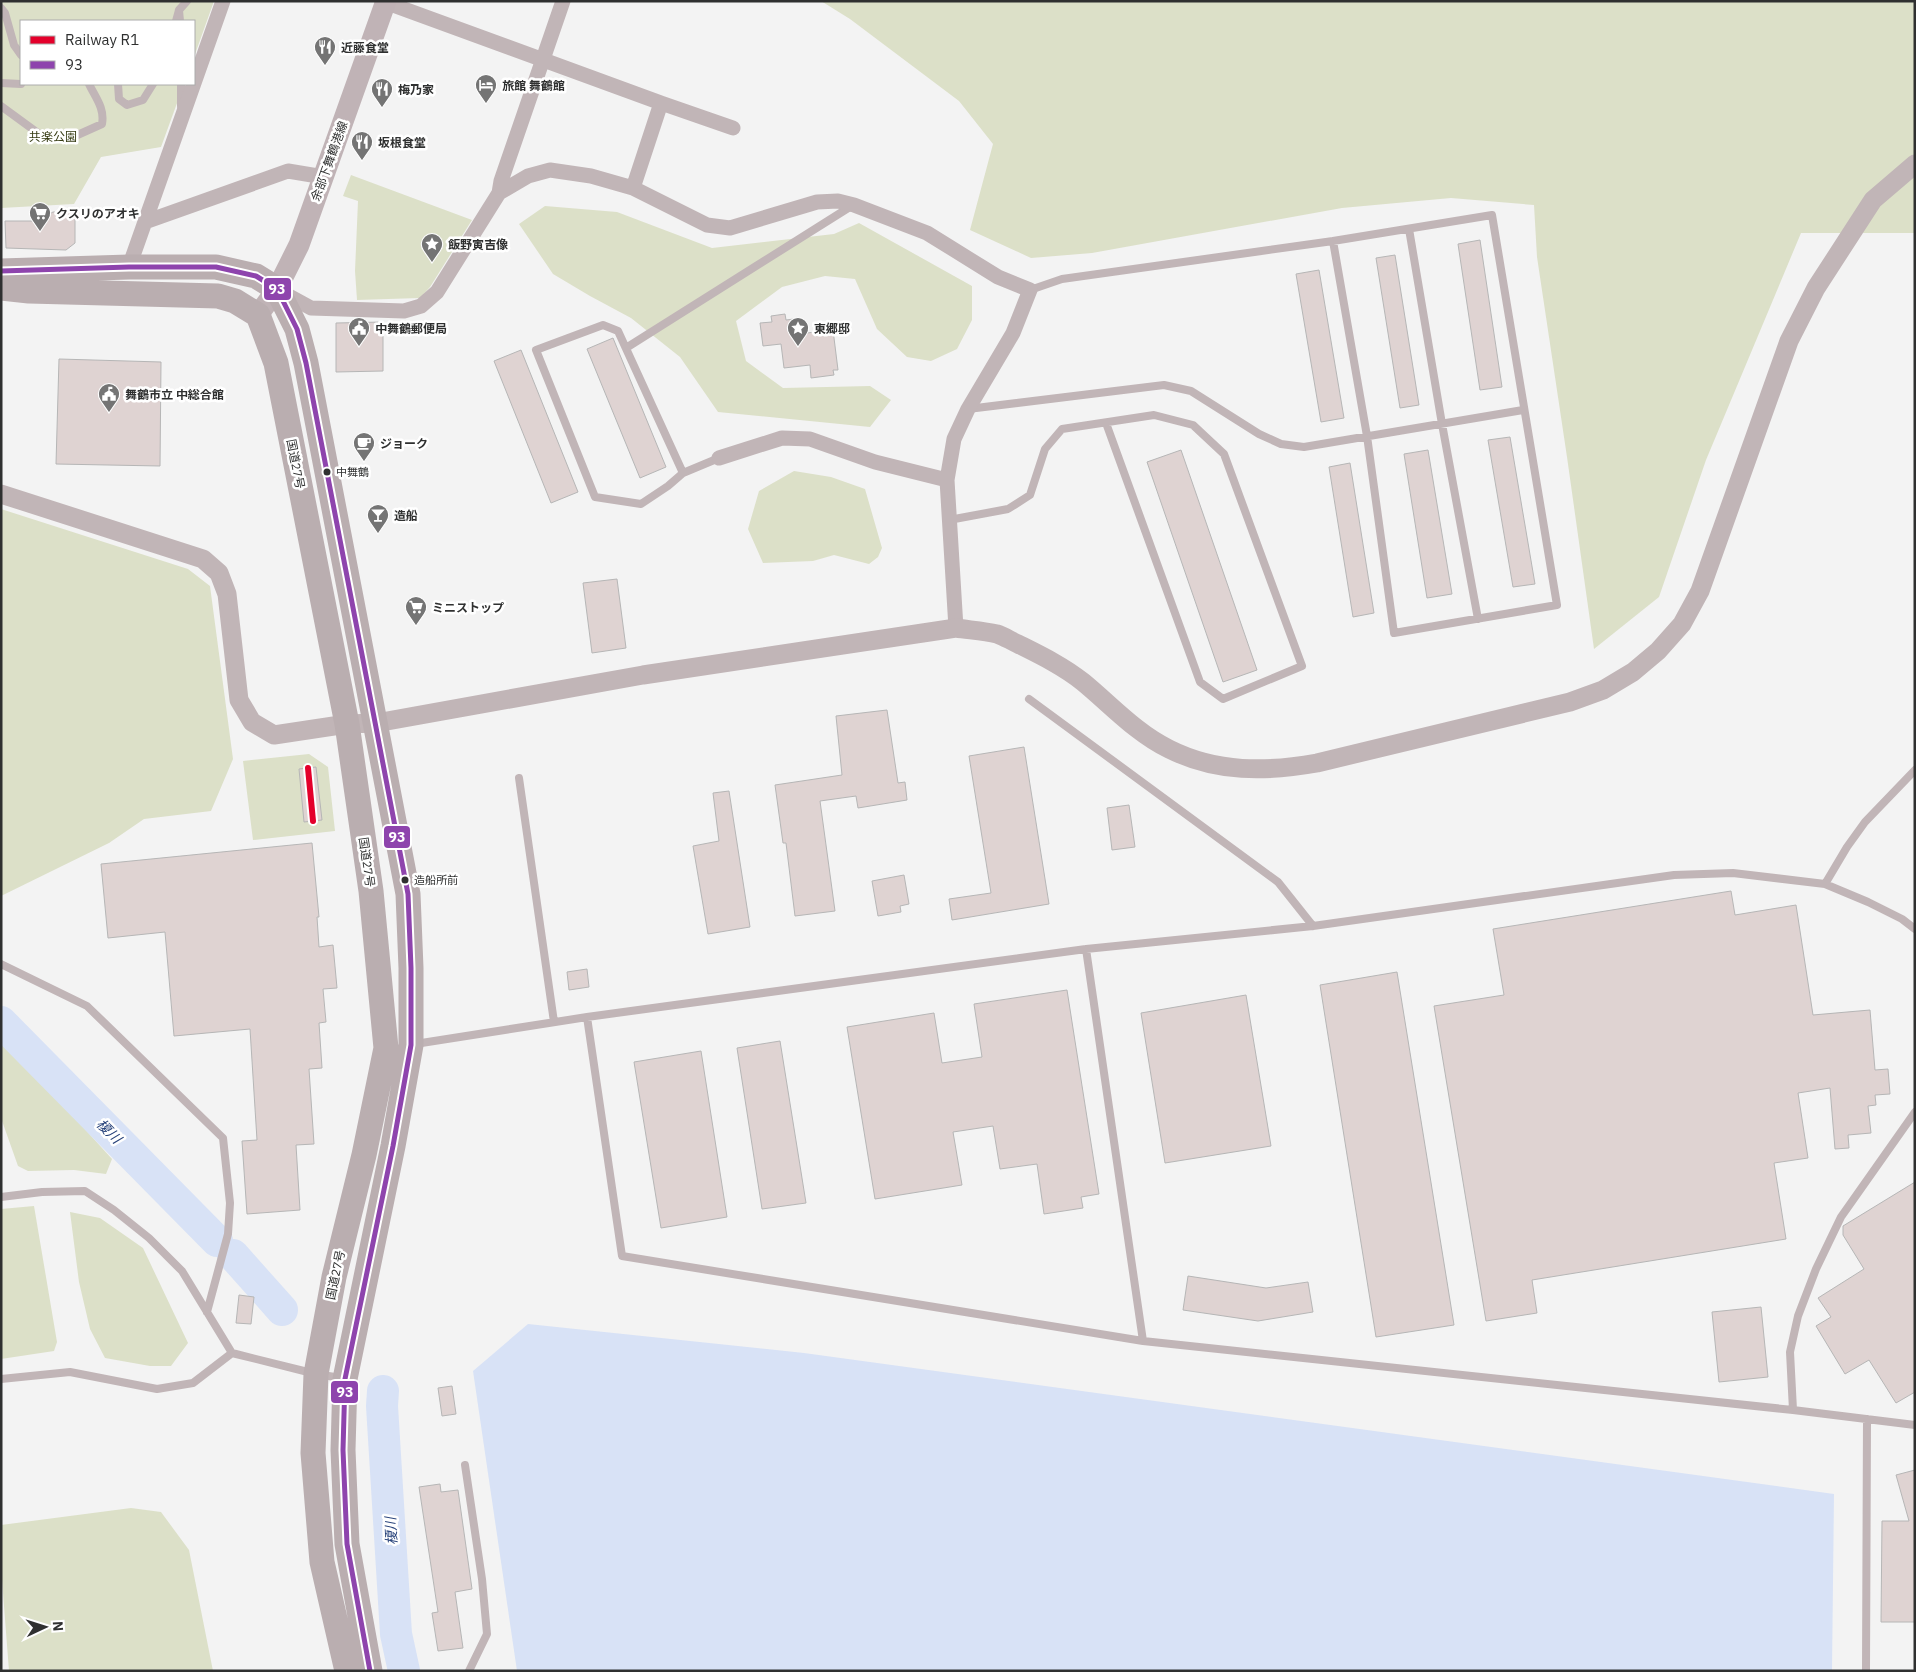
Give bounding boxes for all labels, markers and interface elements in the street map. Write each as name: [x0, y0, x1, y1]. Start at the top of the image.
legend: [20, 20, 195, 85]
text: Railway R1: [65, 30, 139, 49]
restaurant icon: 近藤食堂: [313, 35, 337, 66]
place label: 近藤食堂: [341, 40, 389, 55]
text: 93: [65, 55, 83, 74]
hotel icon: 旅館 舞鶴館: [474, 73, 498, 104]
restaurant icon: 梅乃家: [370, 77, 394, 108]
place label: 旅館 舞鶴館: [502, 78, 565, 93]
place label: 梅乃家: [398, 82, 434, 97]
street label: 余部下舞鶴港線: [308, 119, 350, 203]
park label: 共楽公園: [29, 129, 77, 144]
restaurant icon: 坂根食堂: [350, 130, 374, 161]
place label: 坂根食堂: [378, 135, 426, 150]
supermarket icon: クスリのアオキ: [28, 201, 52, 232]
place label: クスリのアオキ: [56, 206, 140, 221]
place icon: 飯野寅吉像: [420, 232, 444, 263]
place label: 飯野寅吉像: [448, 237, 508, 252]
line badge: 93: [263, 277, 292, 301]
text: 93: [269, 280, 285, 298]
public building icon: 中舞鶴郵便局: [347, 316, 371, 347]
place icon: 東郷邸: [786, 316, 810, 347]
place label: 中舞鶴郵便局: [375, 321, 447, 336]
place label: 東郷邸: [814, 321, 850, 336]
public building icon: 舞鶴市立 中総合館: [97, 382, 121, 413]
place label: 舞鶴市立 中総合館: [125, 387, 224, 402]
cafe icon: ジョーク: [352, 431, 376, 462]
place label: ジョーク: [380, 436, 428, 451]
street label: 国道27号: [284, 438, 308, 490]
place label: 中舞鶴: [336, 465, 369, 479]
marker: 中舞鶴: [322, 467, 332, 477]
bar icon: 造船: [366, 503, 390, 534]
place label: 造船: [394, 508, 418, 523]
supermarket icon: ミニストップ: [404, 595, 428, 626]
place label: ミニストップ: [432, 600, 504, 615]
line badge: 93: [383, 825, 411, 849]
text: 93: [389, 828, 405, 846]
street label: 国道27号: [356, 836, 378, 888]
place label: 造船所前: [414, 873, 458, 887]
marker: 造船所前: [400, 875, 410, 885]
water label: 榎川: [93, 1115, 127, 1149]
street label: 国道27号: [322, 1249, 348, 1301]
line badge: 93: [330, 1380, 359, 1404]
text: 93: [337, 1383, 353, 1401]
water label: 榎川: [381, 1515, 401, 1545]
north arrow: [20, 1602, 70, 1652]
text: N: [49, 1620, 67, 1632]

